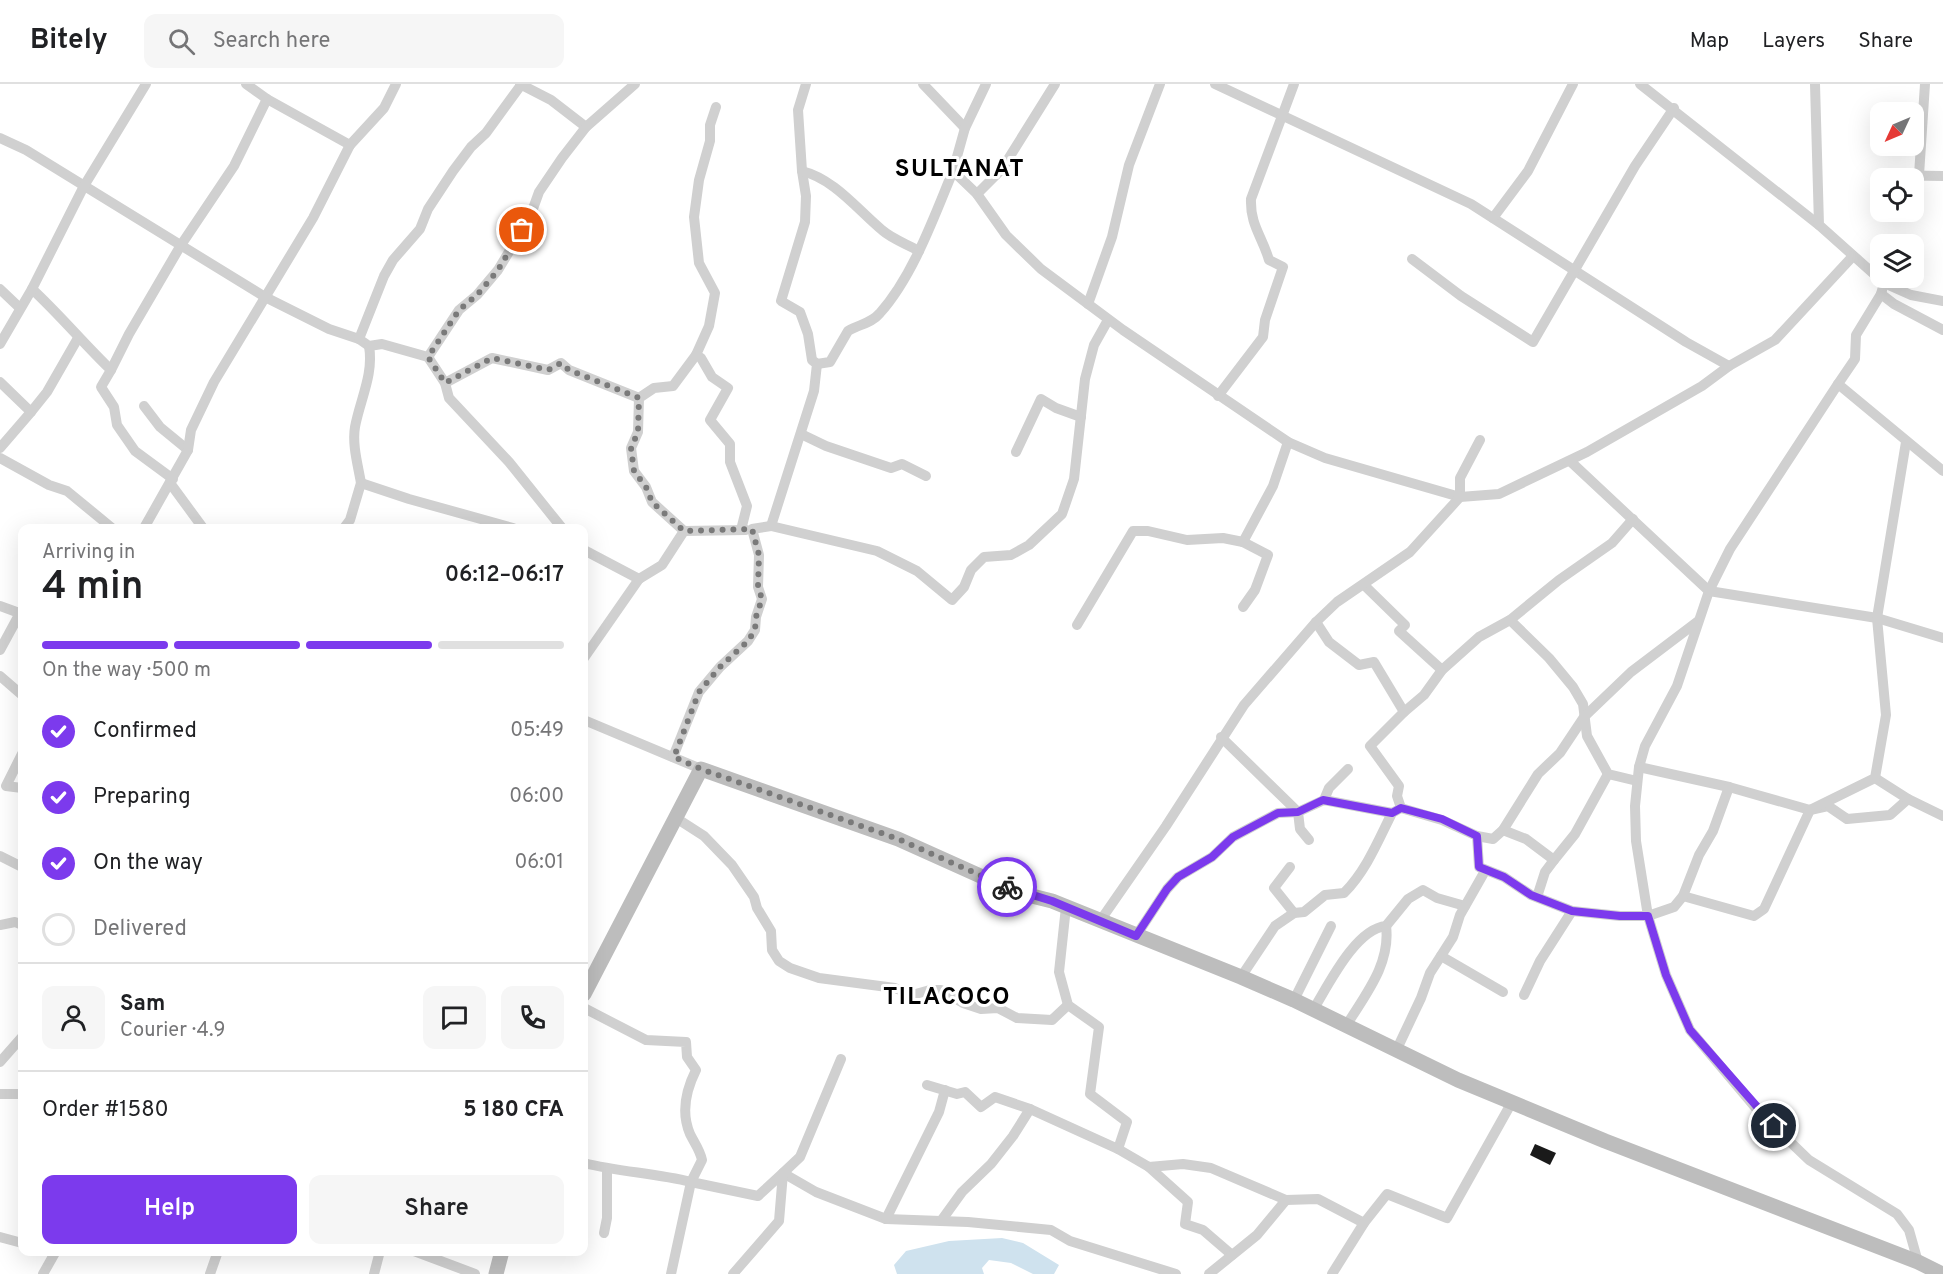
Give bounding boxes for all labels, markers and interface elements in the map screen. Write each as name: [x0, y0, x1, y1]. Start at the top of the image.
search box: [144, 14, 564, 68]
text: Bitely: [30, 23, 108, 59]
icon: search: [165, 25, 198, 58]
text: Search here: [213, 28, 330, 55]
text: Map: [1690, 28, 1729, 55]
text: Layers: [1762, 28, 1825, 55]
text: Share: [1858, 28, 1913, 55]
north arrow: [1870, 102, 1924, 156]
map controls: [1870, 102, 1924, 288]
district label: SULTANAT: [895, 155, 1025, 185]
button: locate: [1870, 168, 1924, 222]
pin: [496, 204, 547, 255]
icon: bag: [505, 213, 538, 246]
button: layers: [1870, 234, 1924, 288]
text: Arriving in: [42, 540, 135, 566]
text: 06:12–06:17: [445, 562, 564, 589]
text: 4 min: [42, 564, 143, 613]
text: On the way · 500 m: [42, 658, 211, 684]
icon: check: [42, 715, 75, 748]
text: Confirmed: [93, 718, 197, 745]
text: 05:49: [510, 718, 564, 744]
icon: check: [42, 781, 75, 814]
text: Preparing: [93, 784, 191, 811]
text: 06:00: [509, 784, 564, 810]
icon: check: [42, 847, 75, 880]
text: On the way: [93, 850, 203, 877]
text: 06:01: [514, 850, 564, 876]
courier: [977, 857, 1037, 917]
icon: bike: [991, 871, 1024, 904]
text: Delivered: [93, 916, 187, 943]
district label: TILACOCO: [883, 983, 1011, 1013]
button: person: [42, 986, 105, 1049]
button: chat: [423, 986, 486, 1049]
button: phone: [501, 986, 564, 1049]
text: Sam: [120, 991, 165, 1018]
text: Courier · 4.9: [120, 1018, 225, 1044]
text: Order #1580: [42, 1097, 169, 1124]
text: 5 180 CFA: [463, 1097, 564, 1124]
pin: [1748, 1100, 1799, 1151]
icon: home: [1757, 1109, 1790, 1142]
button: Help: [42, 1175, 297, 1244]
button: Share: [309, 1175, 564, 1244]

